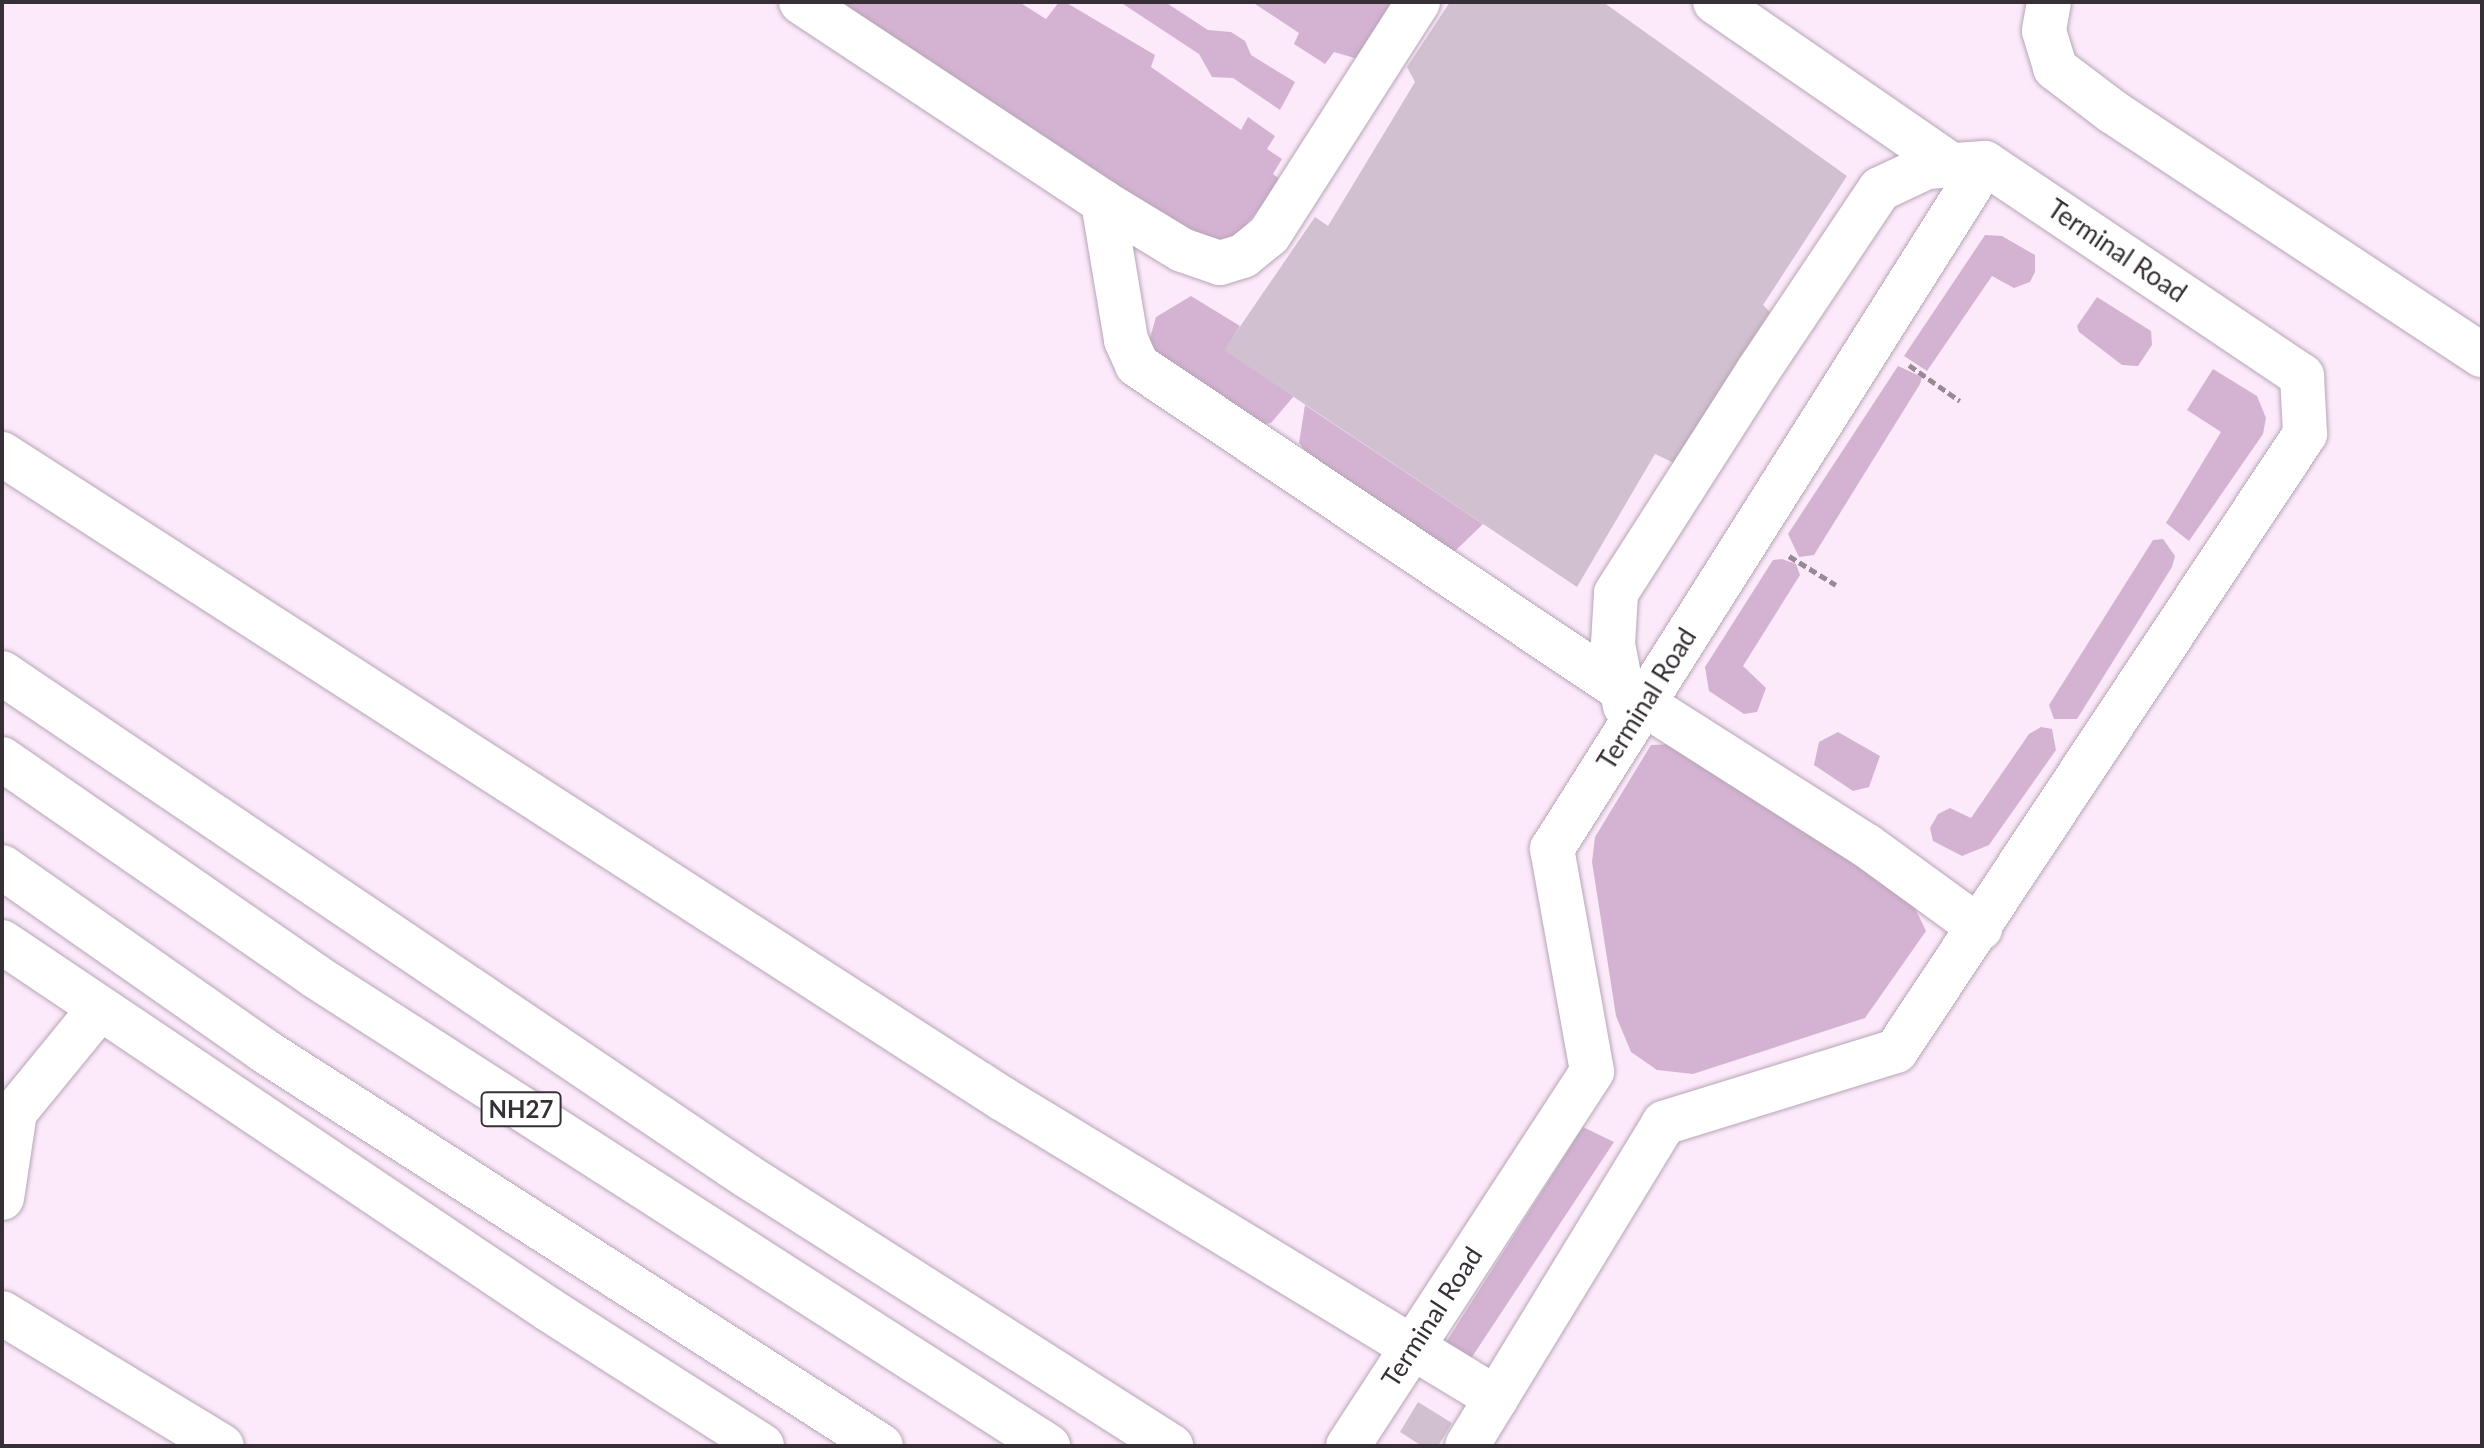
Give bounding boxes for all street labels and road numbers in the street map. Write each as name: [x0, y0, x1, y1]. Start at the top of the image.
street label: Terminal Road: [2042, 193, 2192, 309]
street label: Terminal Road: [1591, 623, 1703, 775]
road number: NH27: [479, 1089, 563, 1129]
street label: Terminal Road: [1375, 1241, 1489, 1393]

